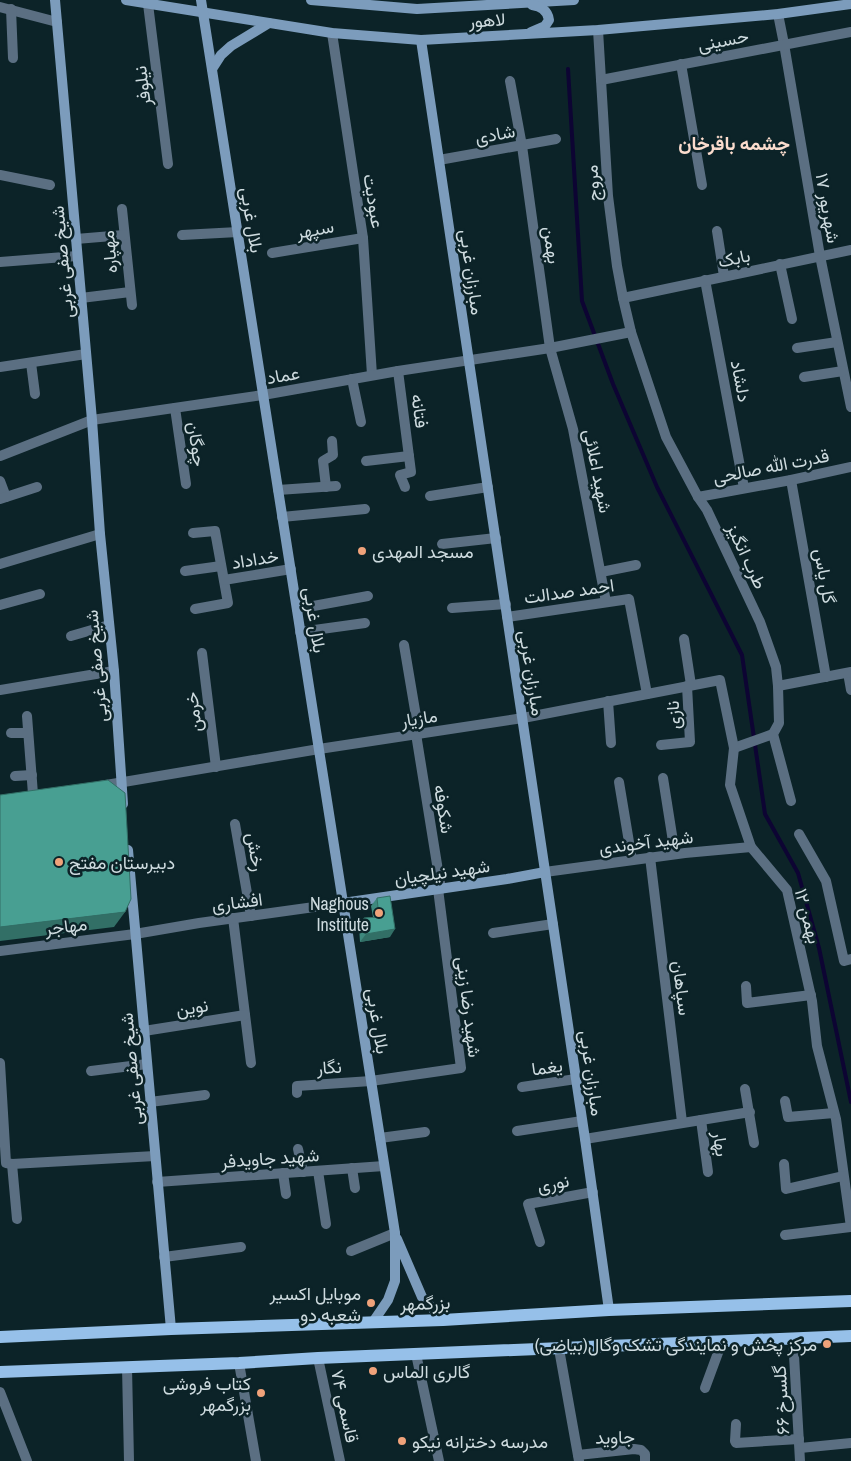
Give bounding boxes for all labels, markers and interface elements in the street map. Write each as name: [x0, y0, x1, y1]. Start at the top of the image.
street label: لاهور: [467, 7, 506, 34]
street label: حسینی: [695, 23, 751, 57]
street label: نیلوفر: [127, 64, 157, 109]
street label: شادی: [473, 118, 517, 150]
district label: چشمه باقرخان: [678, 130, 790, 157]
street label: مروج: [578, 164, 606, 202]
street label: ۱۷ شهریور: [810, 171, 846, 245]
street label: عبودیت: [357, 172, 391, 230]
street label: بلال غربی: [234, 185, 270, 255]
street label: شیخ صفی غربی: [45, 205, 79, 319]
street label: سپهر: [293, 213, 336, 245]
street label: بهمن: [537, 225, 567, 265]
street label: مبارزان غربی: [454, 227, 490, 317]
street label: مهپاره: [95, 230, 123, 274]
street label: بابک: [716, 242, 752, 274]
street label: دلشاد: [725, 358, 757, 404]
street label: عماد: [265, 360, 301, 390]
street label: فتانه: [405, 392, 435, 430]
street label: چوگان: [181, 420, 213, 468]
street label: شهید اعلائی: [578, 427, 618, 515]
street label: قدرت الله صالحی: [711, 442, 831, 490]
street label: طرب انگیز: [721, 518, 773, 593]
place label: مسجد المهدی: [372, 539, 474, 564]
street label: خداداد: [230, 543, 280, 575]
marker: مسجد المهدی: [356, 545, 368, 557]
street label: گل یاس: [808, 546, 842, 606]
street label: احمد صدالت: [522, 572, 616, 610]
street label: بلال غربی: [297, 585, 333, 655]
street label: شیخ صفی غربی: [79, 609, 113, 723]
street label: مبارزان غربی: [513, 628, 551, 718]
street label: خرمن: [178, 691, 208, 733]
street label: نازی: [660, 700, 686, 730]
street label: مازیار: [398, 703, 439, 733]
street label: شکوفه: [428, 783, 460, 835]
street label: شهید آخوندی: [597, 824, 695, 860]
street label: رخش: [241, 831, 271, 873]
place label: دبیرستان مفتح: [69, 850, 175, 875]
street label: شهید نیلچیان: [393, 853, 491, 891]
marker: دبیرستان مفتح: [53, 856, 65, 868]
street label: افشاری: [210, 886, 264, 918]
street label: ۱۲ بهمن: [789, 886, 827, 946]
place label: Naghous Institute: [310, 891, 369, 937]
marker: Naghous Institute: [373, 907, 385, 919]
street label: مهاجر: [42, 911, 89, 941]
street label: شهید رضا زینی: [450, 955, 488, 1059]
street label: سپاهان: [666, 959, 698, 1017]
street label: بلال غربی: [360, 986, 396, 1056]
street label: نوین: [174, 992, 210, 1022]
street label: شیخ صفی غربی: [114, 1012, 148, 1126]
street label: مبارزان غربی: [574, 1028, 610, 1118]
street label: یغما: [530, 1052, 564, 1082]
street label: نگار: [315, 1054, 342, 1080]
street label: بهار: [707, 1129, 735, 1158]
street label: شهید جاویدفر: [219, 1142, 320, 1174]
street label: نوری: [535, 1168, 571, 1198]
place label: موبایل اکسیر شعبه دو: [269, 1281, 361, 1327]
street label: بزرگمهر: [398, 1290, 451, 1316]
marker: موبایل اکسیر شعبه دو: [365, 1297, 377, 1309]
place label: مرکز پخش و نمایندگی تشک وگال(بیاضی): [535, 1332, 817, 1357]
marker: مرکز پخش و نمایندگی تشک وگال(بیاضی): [821, 1338, 833, 1350]
place label: گالری الماس: [383, 1359, 470, 1384]
marker: گالری الماس: [367, 1365, 379, 1377]
street label: گلسرخ ۶۶: [767, 1365, 795, 1435]
street label: قاسمی ۷۴: [325, 1367, 365, 1445]
place label: کتاب فروشی بزرگمهر: [163, 1371, 251, 1417]
marker: کتاب فروشی بزرگمهر: [255, 1387, 267, 1399]
street label: جاوید: [595, 1424, 635, 1450]
place label: مدرسه دخترانه نیکو: [412, 1429, 548, 1454]
marker: مدرسه دخترانه نیکو: [396, 1435, 408, 1447]

